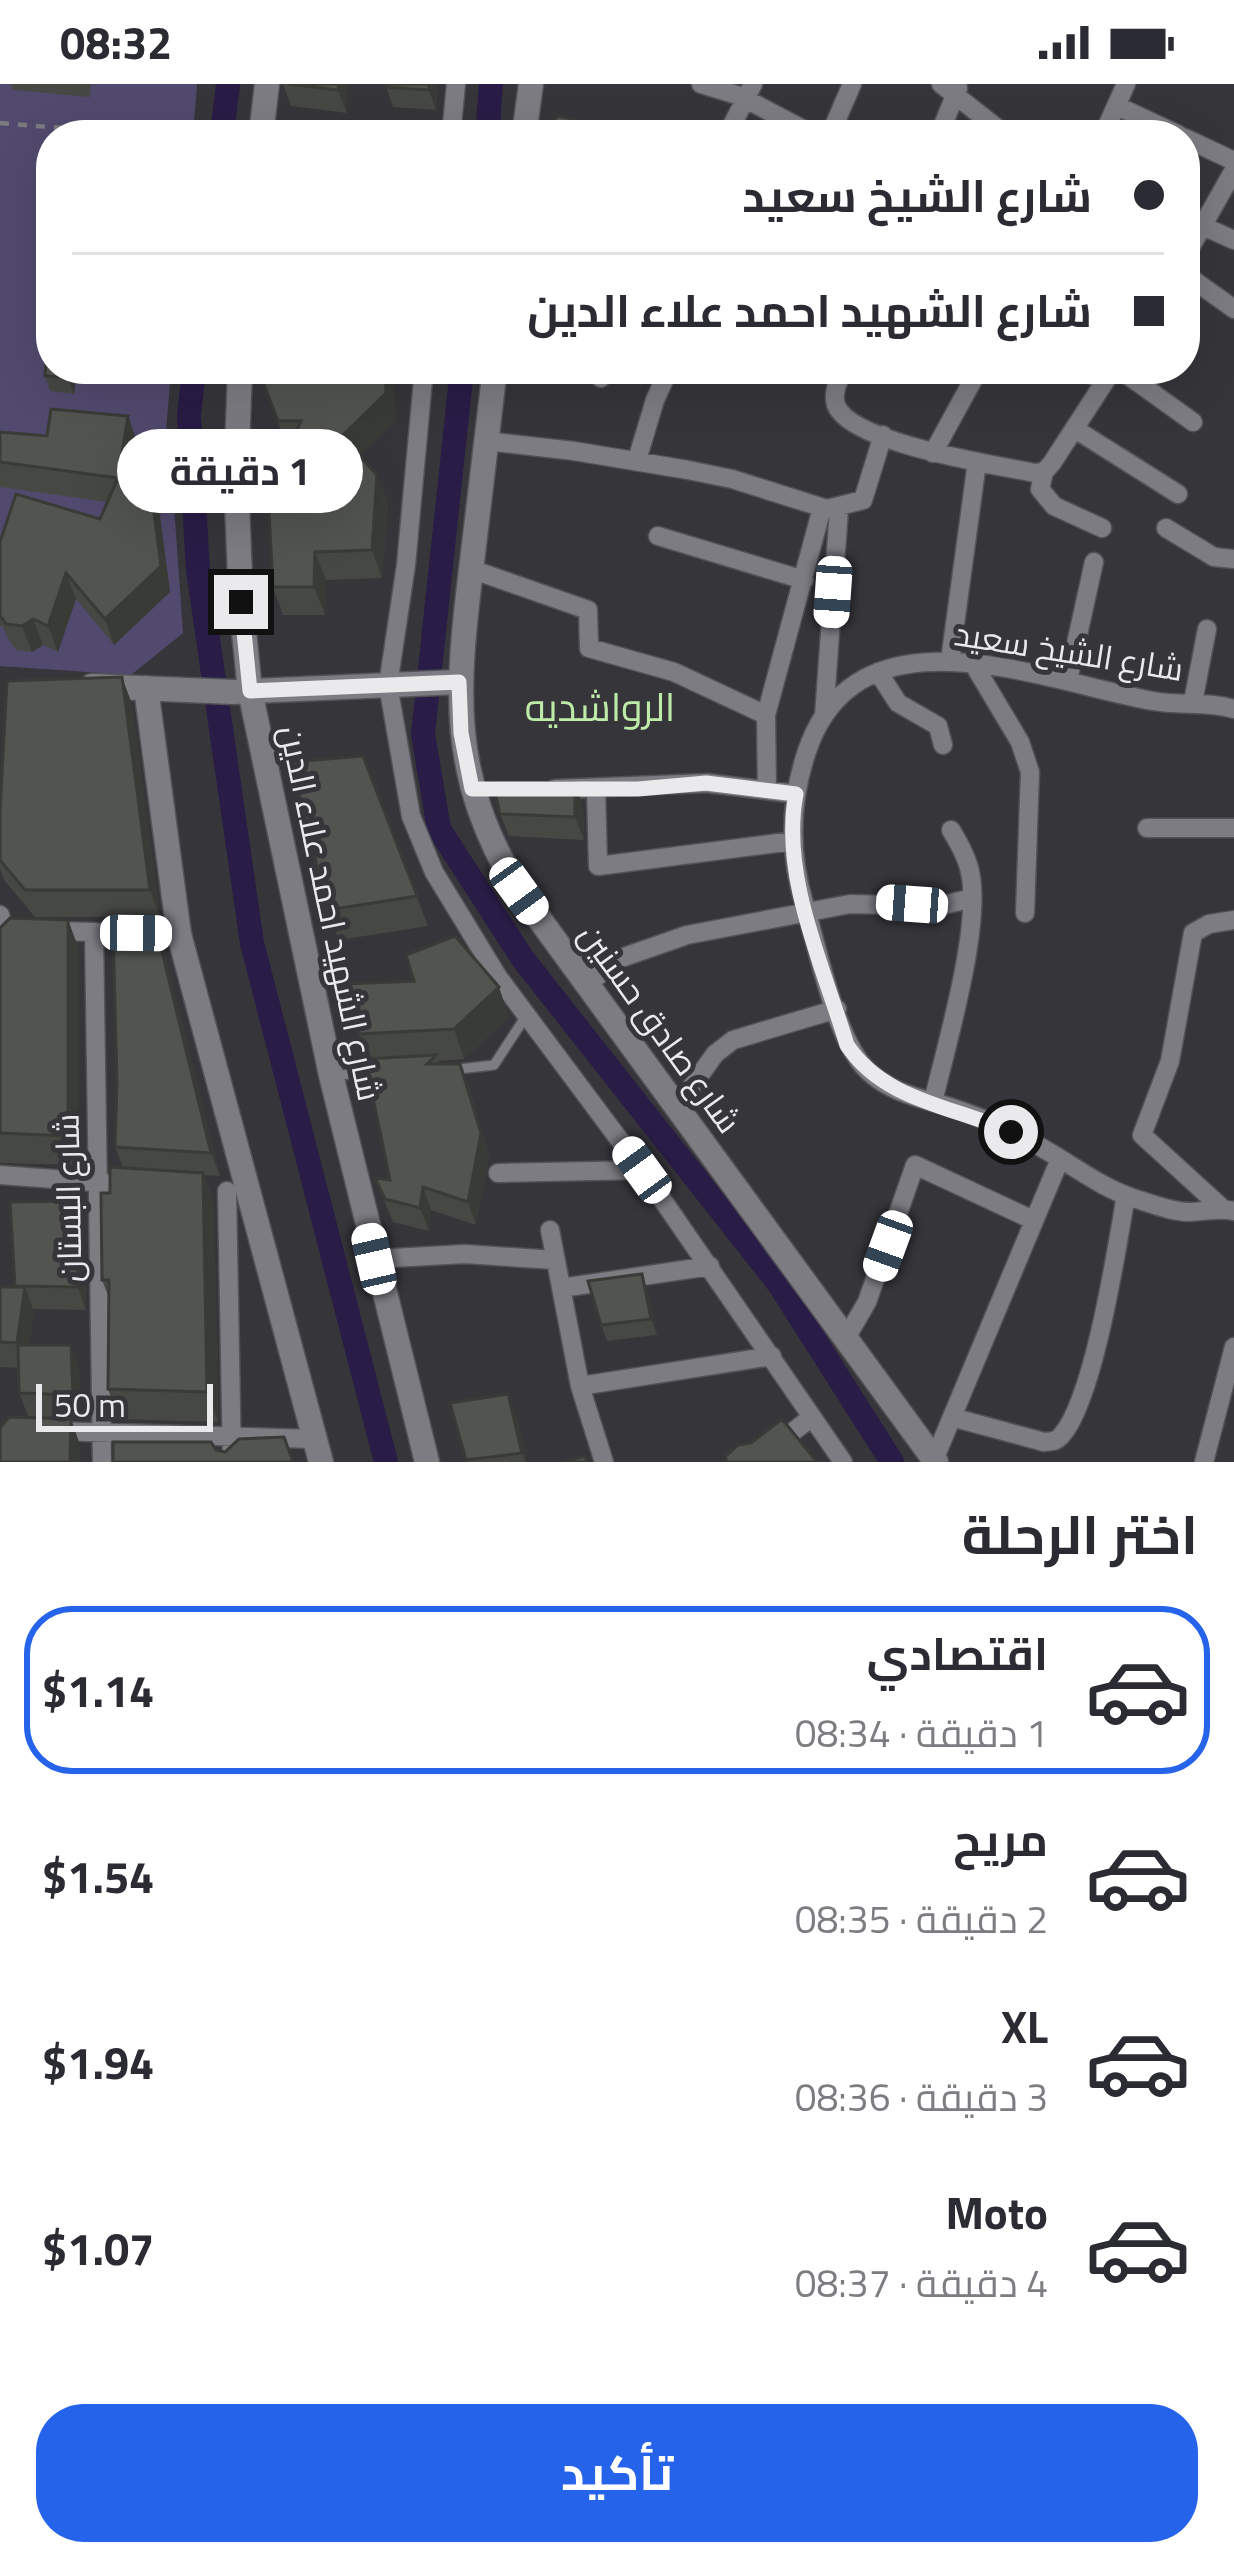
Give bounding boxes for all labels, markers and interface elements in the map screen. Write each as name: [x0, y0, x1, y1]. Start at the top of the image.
text: 08:32: [60, 8, 172, 76]
text: شارع الشيخ سعيد: [742, 161, 1092, 229]
text: شارع الشهيد احمد علاء الدين: [527, 276, 1092, 344]
callout: 1 دقيقة: [118, 428, 364, 512]
text: 1 دقيقة: [170, 441, 310, 500]
car: [813, 555, 853, 629]
route end: [214, 575, 268, 629]
street label: شارع الشيخ سعيد: [951, 608, 1187, 694]
district label: الرواشديه: [525, 677, 675, 736]
street label: شارع الشهيد احمد علاء الدين: [267, 721, 395, 1105]
car: [483, 851, 555, 931]
car: [875, 884, 949, 924]
street label: شارع صادق حسنين: [567, 913, 753, 1143]
car: [100, 914, 172, 952]
route start: [984, 1105, 1038, 1159]
street label: شارع البستان: [42, 1113, 94, 1283]
car: [606, 1130, 678, 1210]
car: [859, 1206, 917, 1286]
car: [348, 1220, 400, 1298]
scale bar: [36, 1378, 213, 1431]
text: 50 m: [54, 1380, 126, 1430]
text: اختر الرحلة: [962, 1493, 1198, 1575]
text: اقتصادي: [867, 1619, 1048, 1687]
icon: car: [1084, 1636, 1192, 1744]
text: $1.14: [42, 1656, 154, 1724]
text: 1 دقيقة · 08:34: [795, 1703, 1048, 1762]
text: مريح: [953, 1805, 1048, 1873]
icon: car: [1084, 1822, 1192, 1930]
text: $1.54: [42, 1842, 154, 1910]
text: 2 دقيقة · 08:35: [795, 1889, 1048, 1948]
text: XL: [1001, 1992, 1048, 2060]
icon: car: [1084, 2008, 1192, 2116]
text: $1.94: [42, 2028, 154, 2096]
text: 3 دقيقة · 08:36: [795, 2067, 1048, 2126]
text: Moto: [945, 2178, 1048, 2246]
icon: car: [1084, 2194, 1192, 2302]
text: $1.07: [42, 2214, 154, 2282]
text: 4 دقيقة · 08:37: [795, 2253, 1048, 2312]
button: تأكيد: [36, 2404, 1198, 2542]

